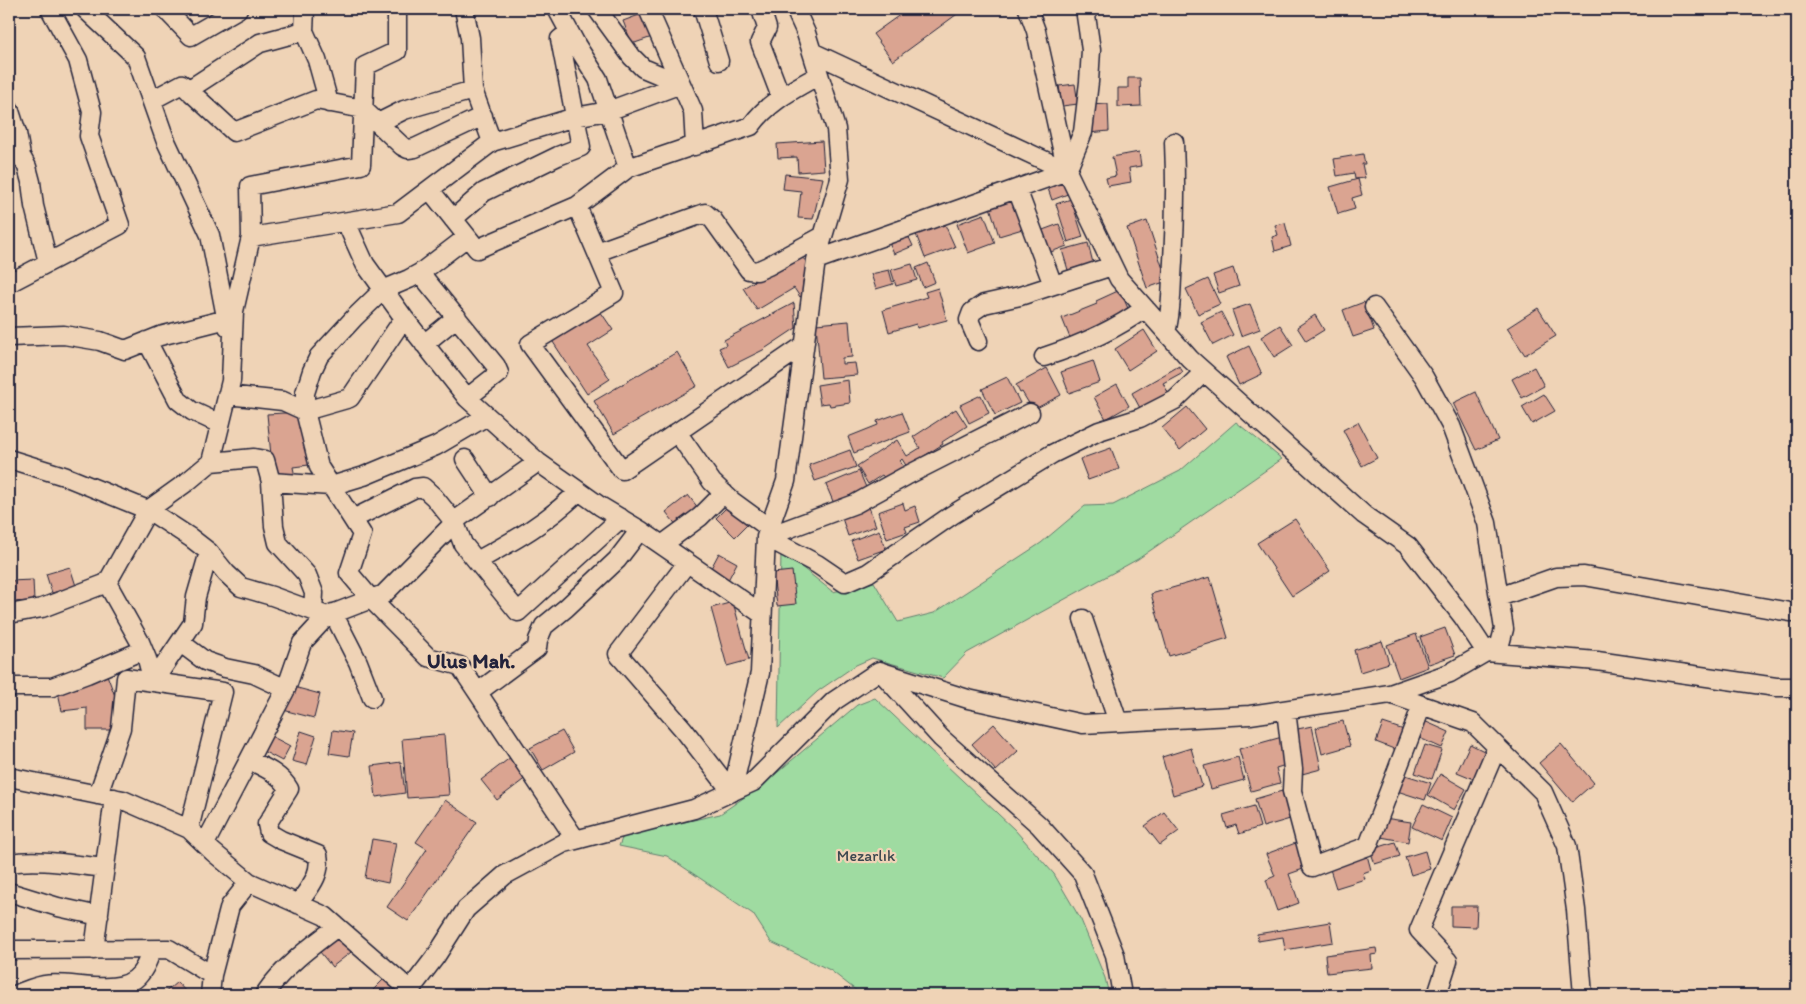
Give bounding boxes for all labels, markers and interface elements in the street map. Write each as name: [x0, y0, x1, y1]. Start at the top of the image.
district label: Ulus Mah.: [427, 648, 515, 673]
park label: Mezarlık: [837, 846, 896, 865]

